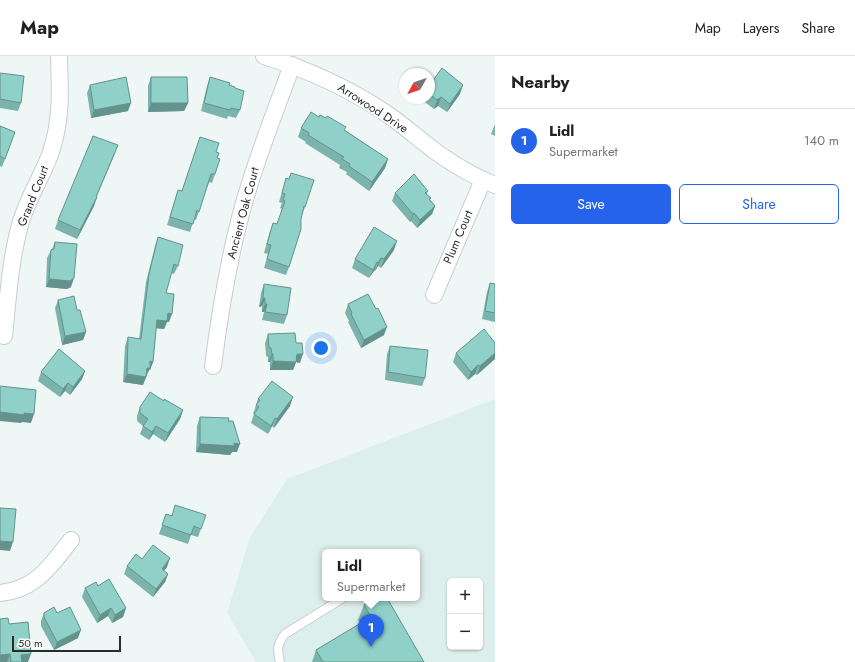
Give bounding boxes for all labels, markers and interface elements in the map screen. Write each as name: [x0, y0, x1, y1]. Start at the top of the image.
text: Map: [20, 14, 59, 41]
text: Map: [695, 18, 721, 38]
text: Layers: [743, 18, 779, 38]
text: Share: [801, 18, 835, 38]
north arrow: [399, 68, 435, 104]
text: Nearby: [511, 70, 569, 94]
street label: Arrowood Drive: [334, 79, 412, 137]
text: Lidl: [549, 120, 574, 142]
text: 1: [521, 131, 527, 150]
text: 140 m: [804, 131, 839, 150]
text: Supermarket: [549, 142, 618, 161]
street label: Grand Court: [13, 163, 53, 229]
street label: Ancient Oak Court: [222, 165, 264, 261]
button: Save: [511, 184, 671, 224]
button: Share: [679, 184, 839, 224]
street label: Plum Court: [439, 207, 477, 267]
your location: [311, 338, 331, 358]
popup: [322, 549, 420, 601]
text: Lidl: [337, 555, 362, 577]
text: Supermarket: [337, 577, 405, 596]
map controls: [447, 578, 483, 650]
button: +: [447, 578, 483, 614]
pin: 1: [358, 614, 384, 647]
button: −: [447, 614, 483, 650]
scale bar: [12, 634, 121, 653]
text: 50 m: [18, 635, 43, 651]

